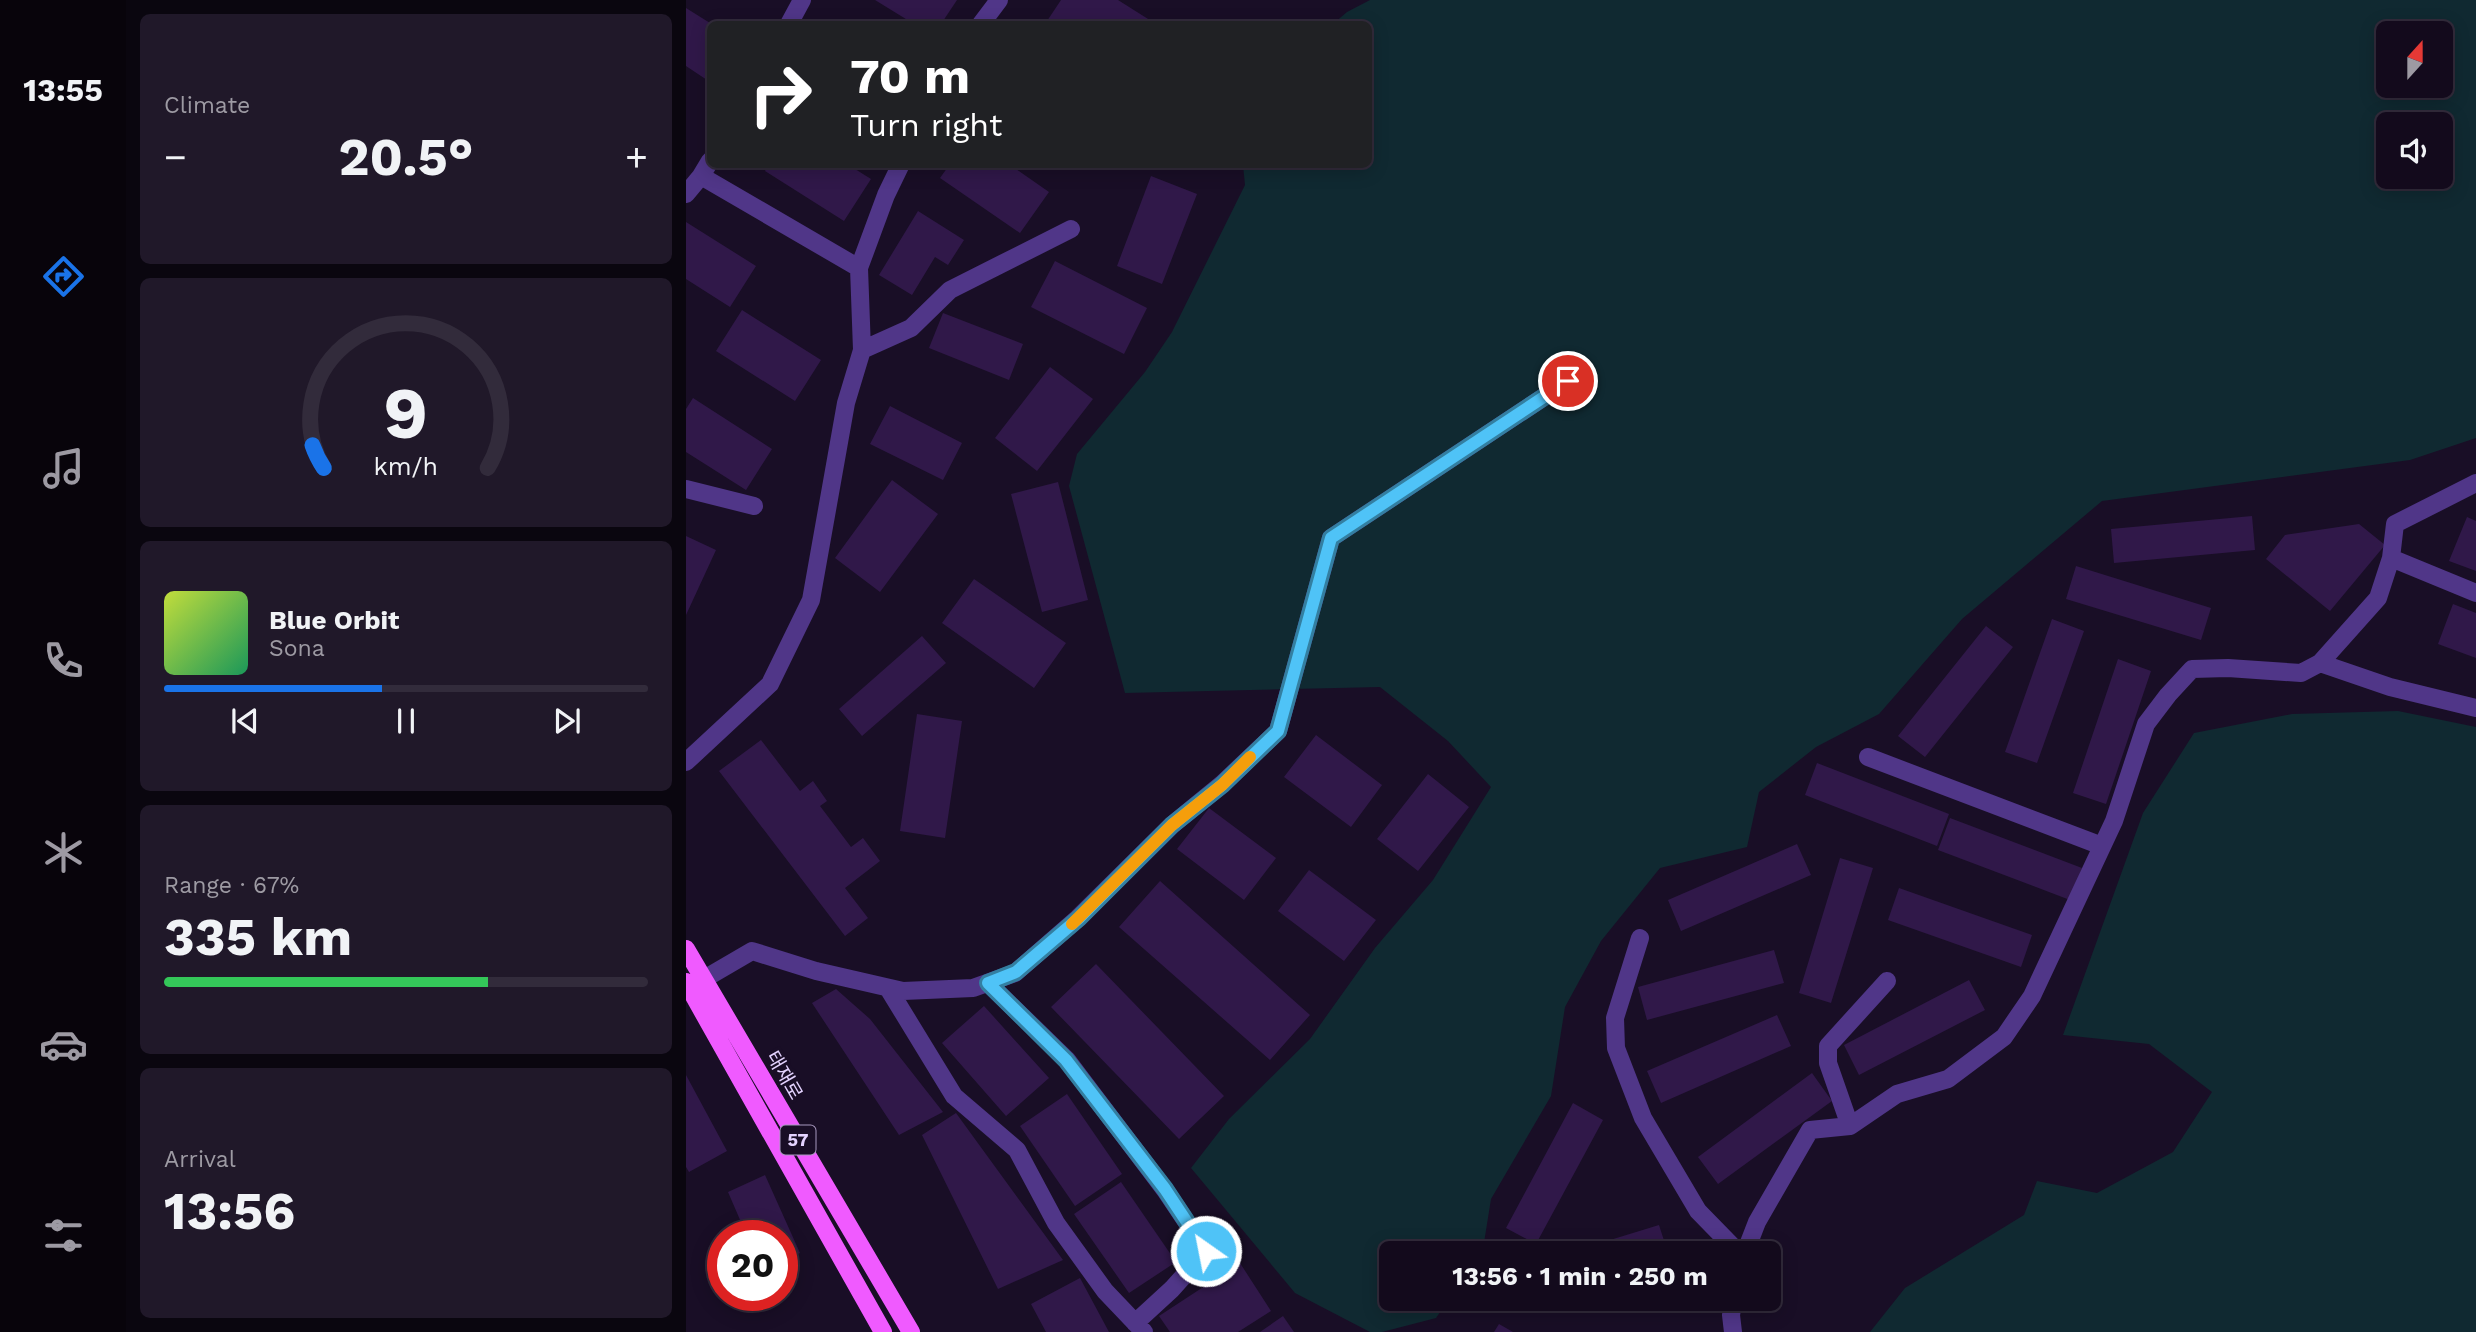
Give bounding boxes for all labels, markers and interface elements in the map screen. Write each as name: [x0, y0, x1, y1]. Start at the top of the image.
north arrow: [2376, 21, 2454, 98]
map controls: [2376, 21, 2453, 189]
text: 70 m: [850, 47, 970, 105]
icon: right: [735, 49, 826, 140]
text: 13:55: [23, 71, 103, 109]
text: Climate: [164, 92, 250, 119]
text: Turn right: [850, 106, 1002, 144]
button: sound: [2376, 112, 2453, 189]
text: 20.5°: [338, 127, 474, 188]
text: −: [164, 135, 187, 179]
text: +: [625, 135, 648, 179]
icon: directions: [39, 252, 88, 301]
pin: [1538, 351, 1598, 411]
icon: arrive: [1549, 362, 1587, 400]
text: 9: [384, 371, 428, 457]
icon: music: [39, 444, 88, 493]
text: km/h: [374, 452, 438, 481]
text: Blue Orbit: [269, 605, 399, 635]
text: Sona: [269, 635, 325, 662]
icon: phone: [39, 636, 88, 685]
icon: previous: [226, 702, 264, 740]
icon: pause: [387, 702, 425, 740]
icon: next: [548, 702, 586, 740]
icon: climate: [39, 828, 88, 877]
text: Range · 67%: [164, 872, 299, 899]
text: 335 km: [164, 907, 352, 968]
icon: car: [39, 1020, 88, 1069]
street label: 태재로: [761, 1047, 808, 1104]
road number: 57: [780, 1126, 816, 1154]
text: Arrival: [164, 1146, 236, 1173]
text: 13:56: [164, 1181, 295, 1242]
icon: filters: [39, 1211, 88, 1260]
position arrow: [1169, 1214, 1243, 1288]
speed limit sign: 20: [707, 1220, 798, 1311]
text: 13:56 · 1 min · 250 m: [1452, 1261, 1708, 1291]

